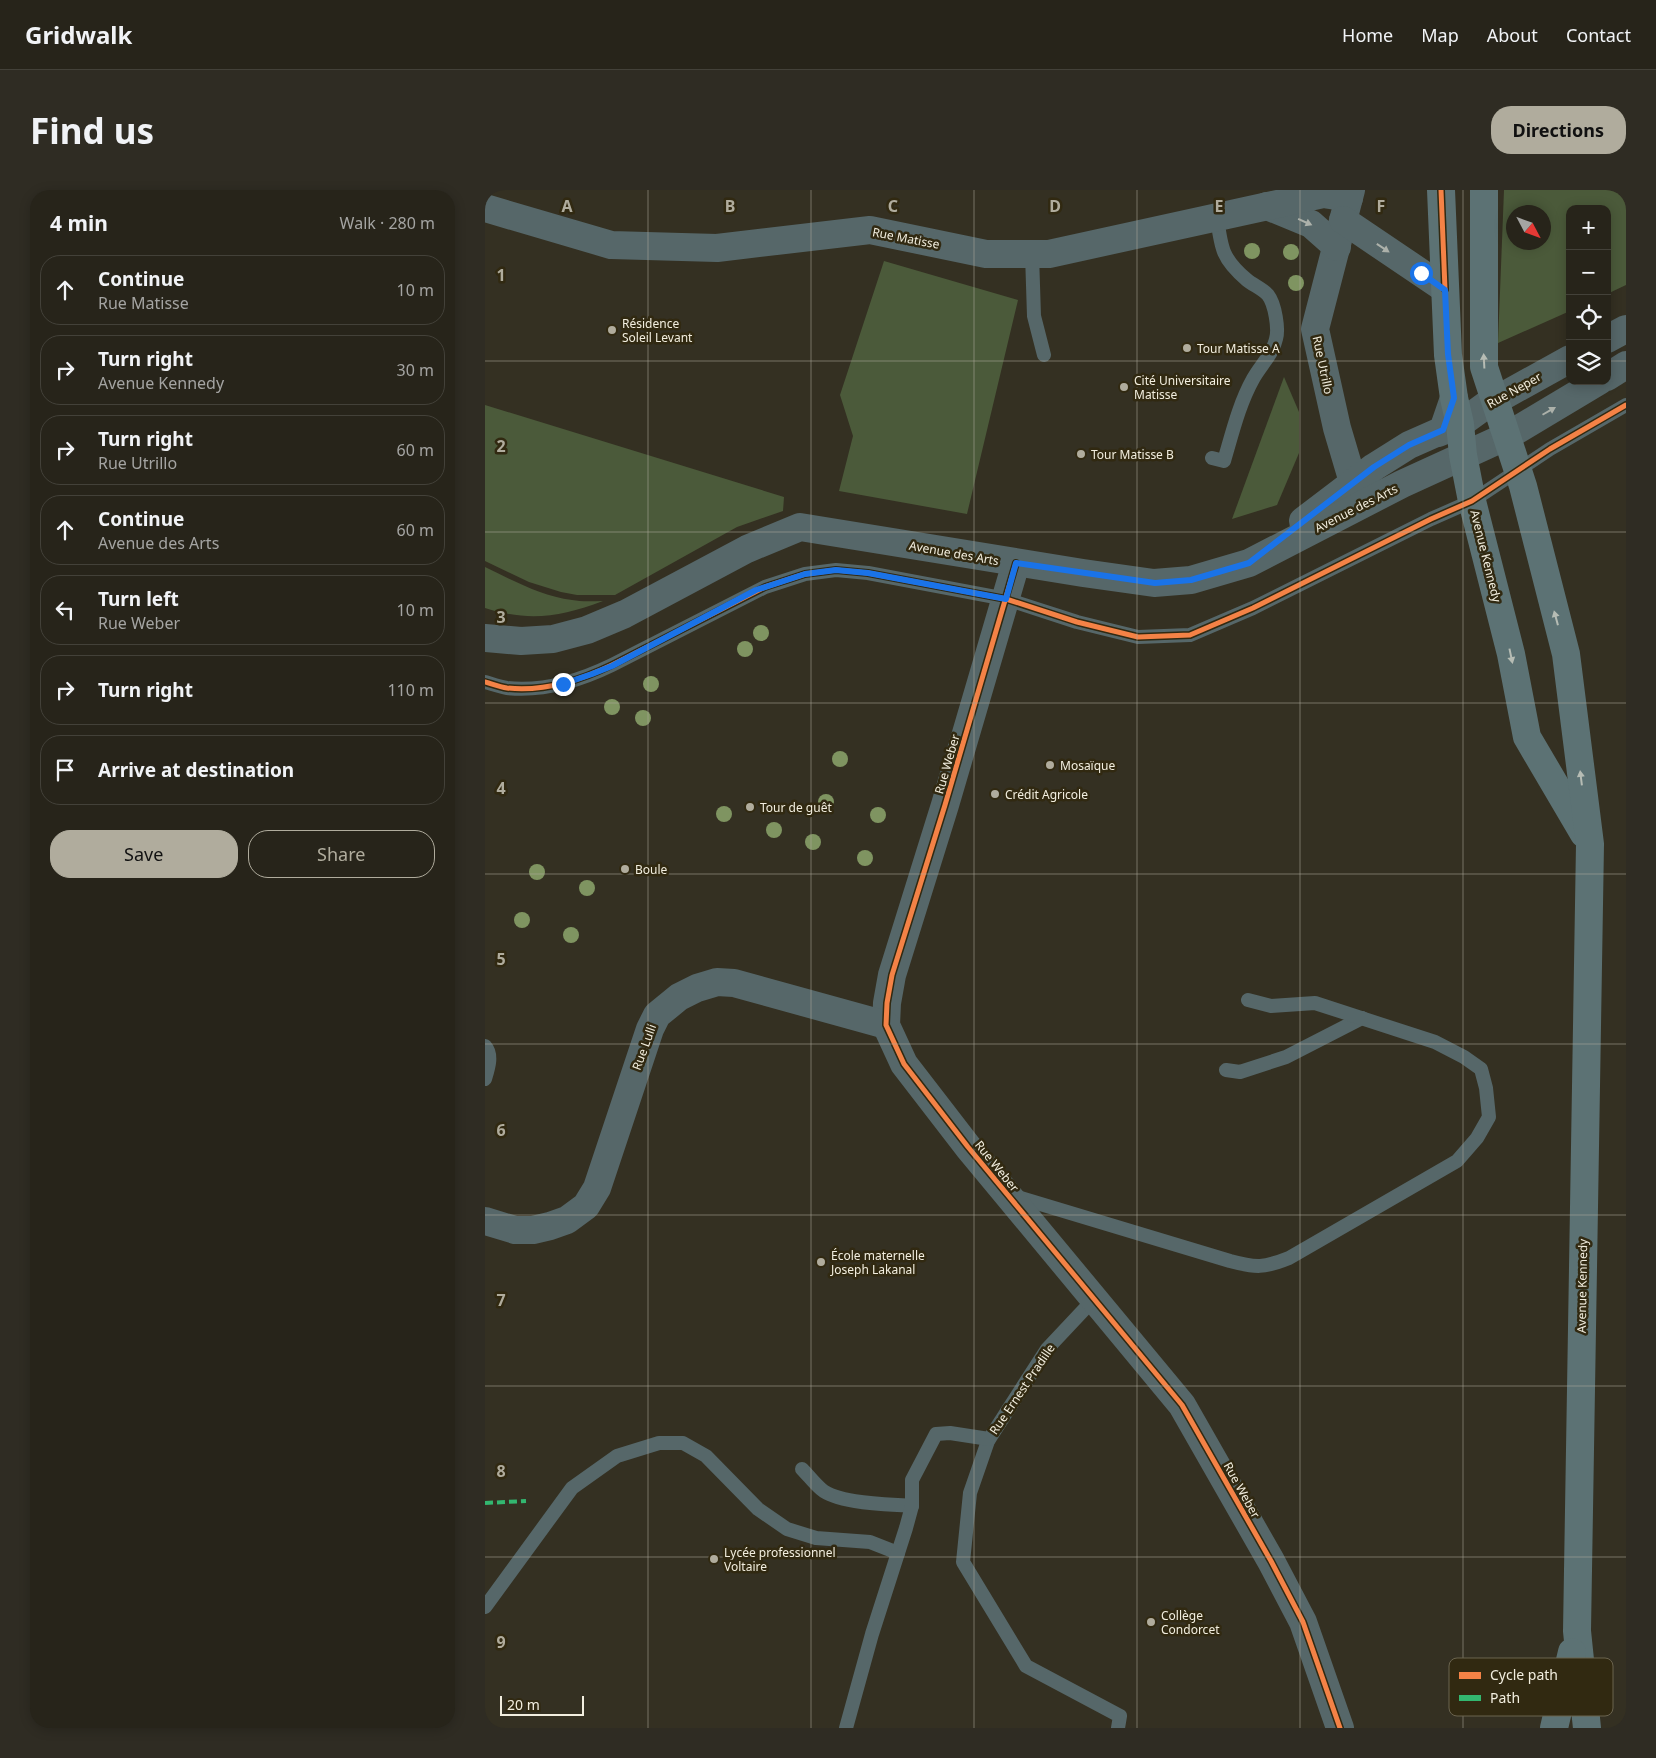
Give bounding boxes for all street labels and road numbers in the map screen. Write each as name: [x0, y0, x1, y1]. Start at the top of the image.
street label: Rue Matisse: [871, 223, 941, 253]
street label: Rue Utrillo: [1309, 334, 1337, 396]
street label: Rue Neper: [1484, 368, 1544, 412]
street label: Avenue des Arts: [1312, 480, 1401, 536]
street label: Avenue Kennedy: [1466, 508, 1506, 605]
street label: Avenue des Arts: [908, 537, 1001, 569]
street label: Rue Weber: [930, 732, 964, 796]
street label: Rue Lulli: [628, 1022, 660, 1072]
street label: Rue Weber: [971, 1137, 1023, 1195]
street label: Avenue Kennedy: [1573, 1238, 1591, 1333]
street label: Rue Ernest Pradille: [985, 1340, 1059, 1438]
street label: Rue Weber: [1220, 1459, 1264, 1521]

